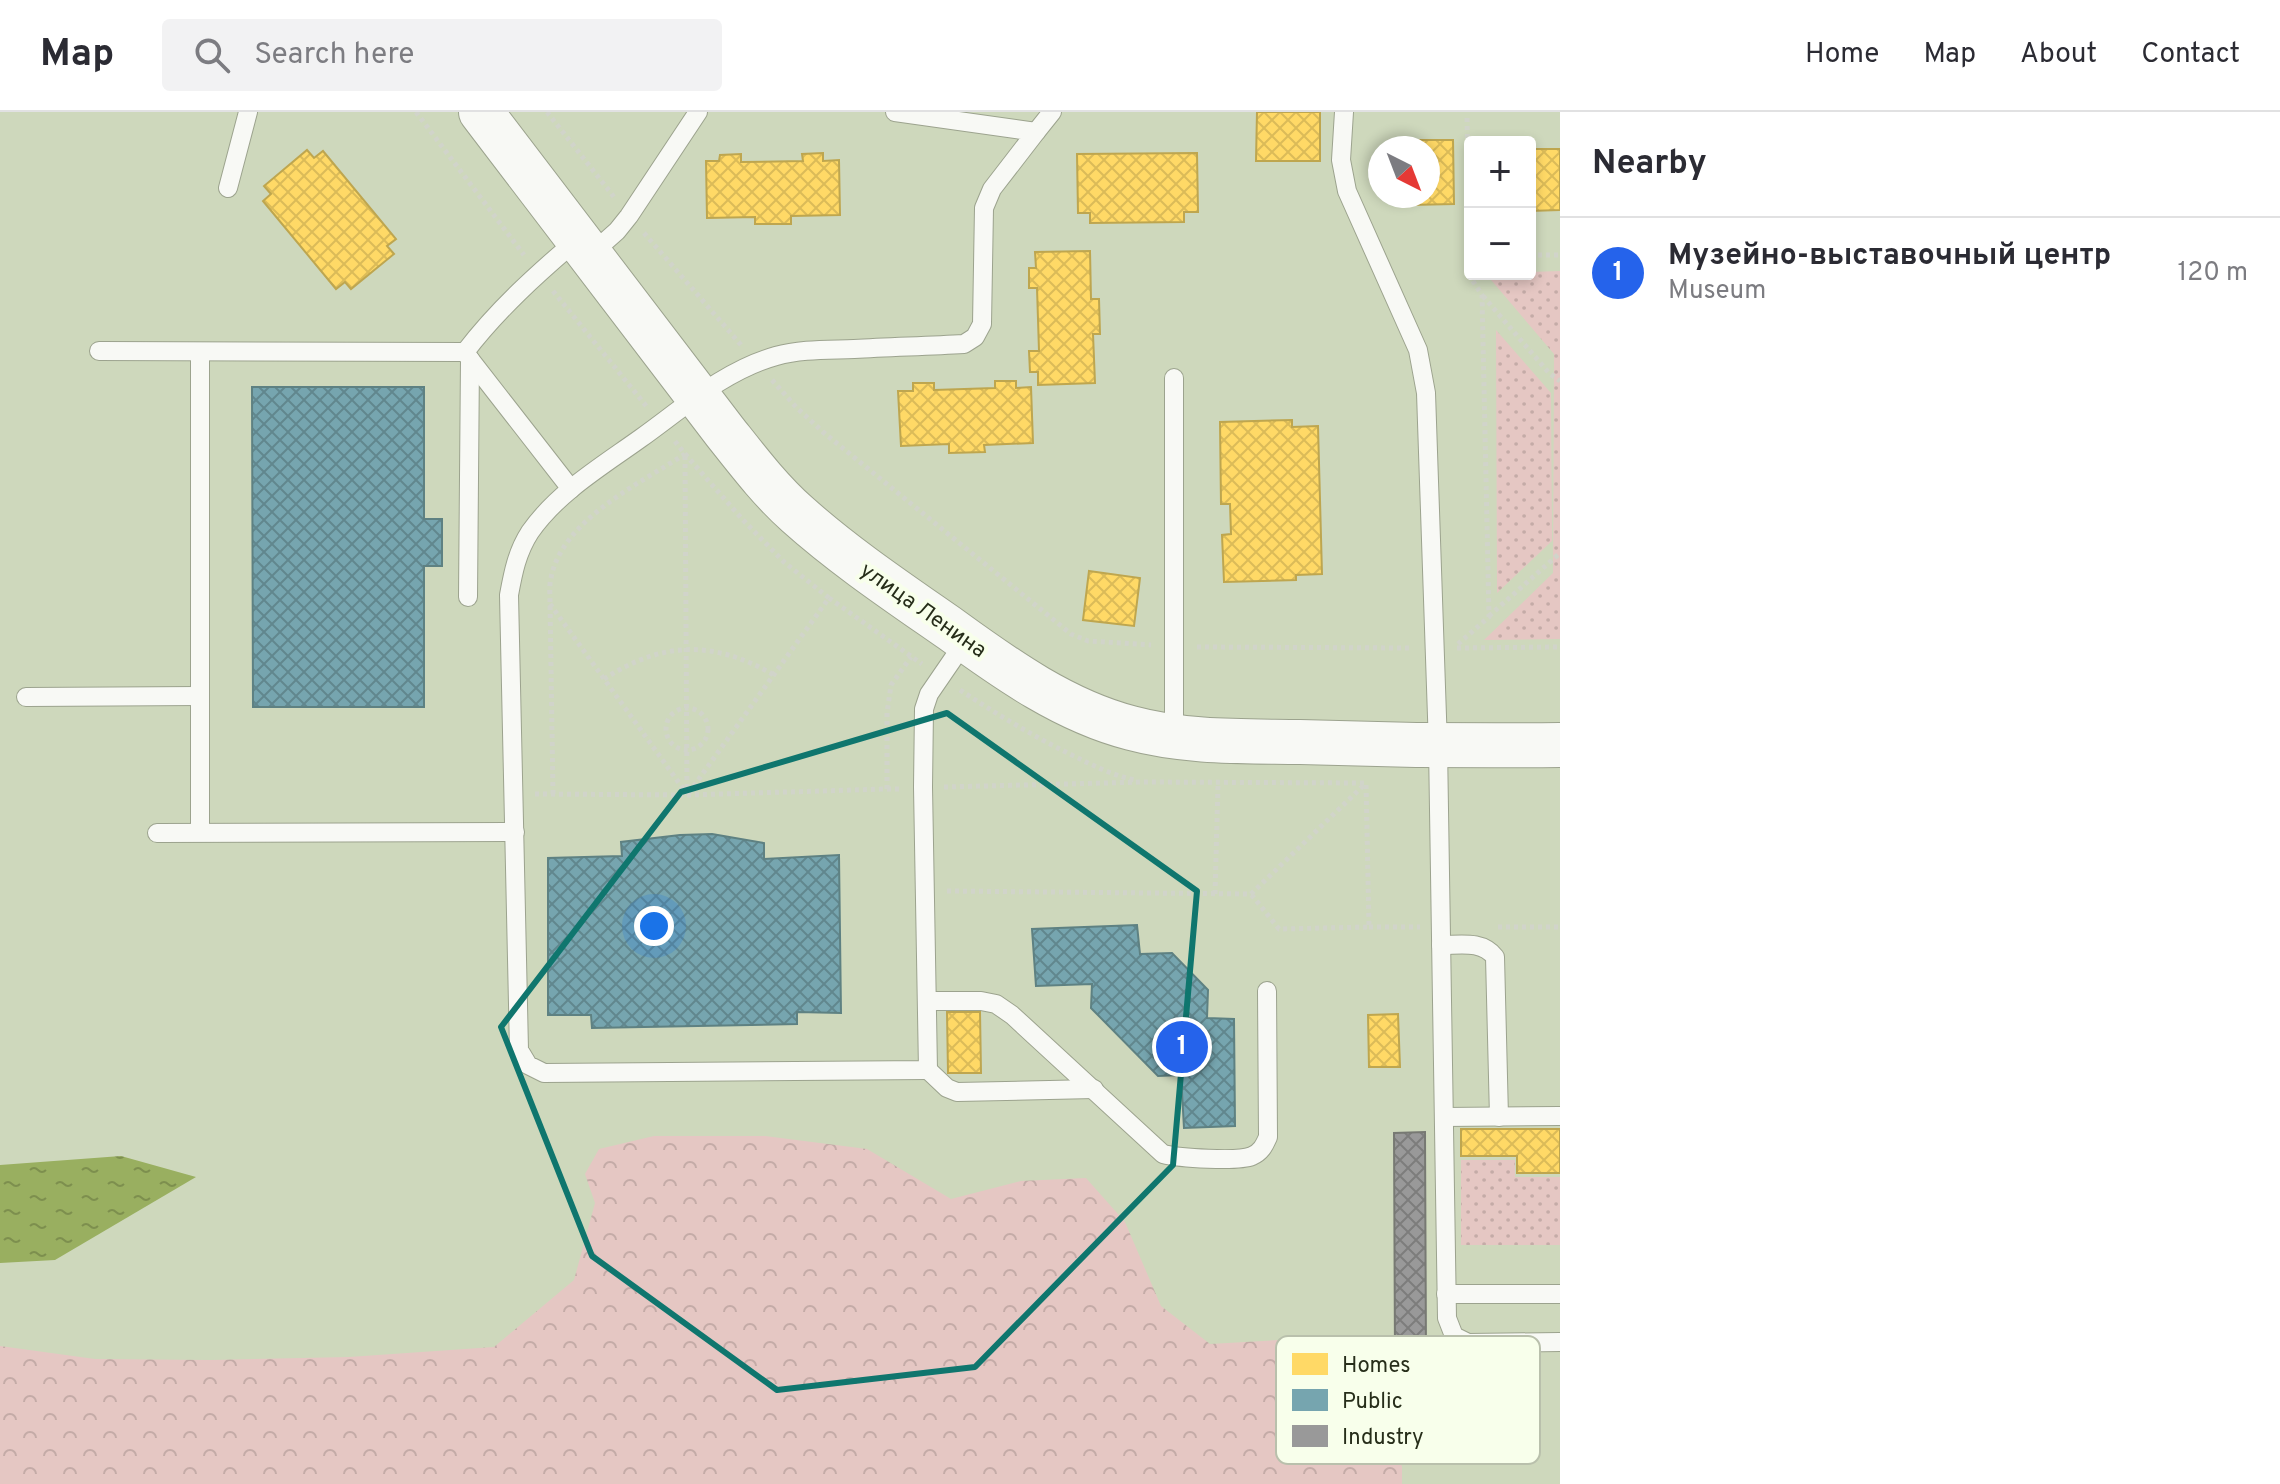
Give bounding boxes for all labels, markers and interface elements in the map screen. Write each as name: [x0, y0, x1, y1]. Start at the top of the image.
search box: [162, 19, 722, 91]
text: Map: [40, 31, 114, 80]
icon: search: [190, 33, 234, 77]
text: Search here: [254, 37, 414, 74]
text: Home: [1805, 37, 1879, 73]
text: Map: [1923, 37, 1976, 73]
text: About: [2020, 37, 2097, 73]
text: Contact: [2141, 37, 2240, 73]
north arrow: [1368, 136, 1440, 208]
map controls: [1464, 136, 1536, 280]
button: +: [1464, 136, 1536, 208]
text: Nearby: [1592, 143, 1707, 186]
button: −: [1464, 208, 1536, 280]
text: Музейно-выставочный центр: [1668, 238, 2111, 275]
text: 1: [1613, 257, 1623, 290]
text: 120 m: [2178, 257, 2248, 290]
text: Museum: [1668, 275, 1766, 308]
street label: улица Ленина: [854, 557, 991, 665]
your location: [634, 906, 674, 946]
pin: 1: [1156, 1017, 1208, 1077]
legend: [1276, 1336, 1540, 1464]
text: Homes: [1342, 1353, 1411, 1380]
text: Public: [1342, 1389, 1403, 1416]
text: Industry: [1342, 1425, 1424, 1452]

